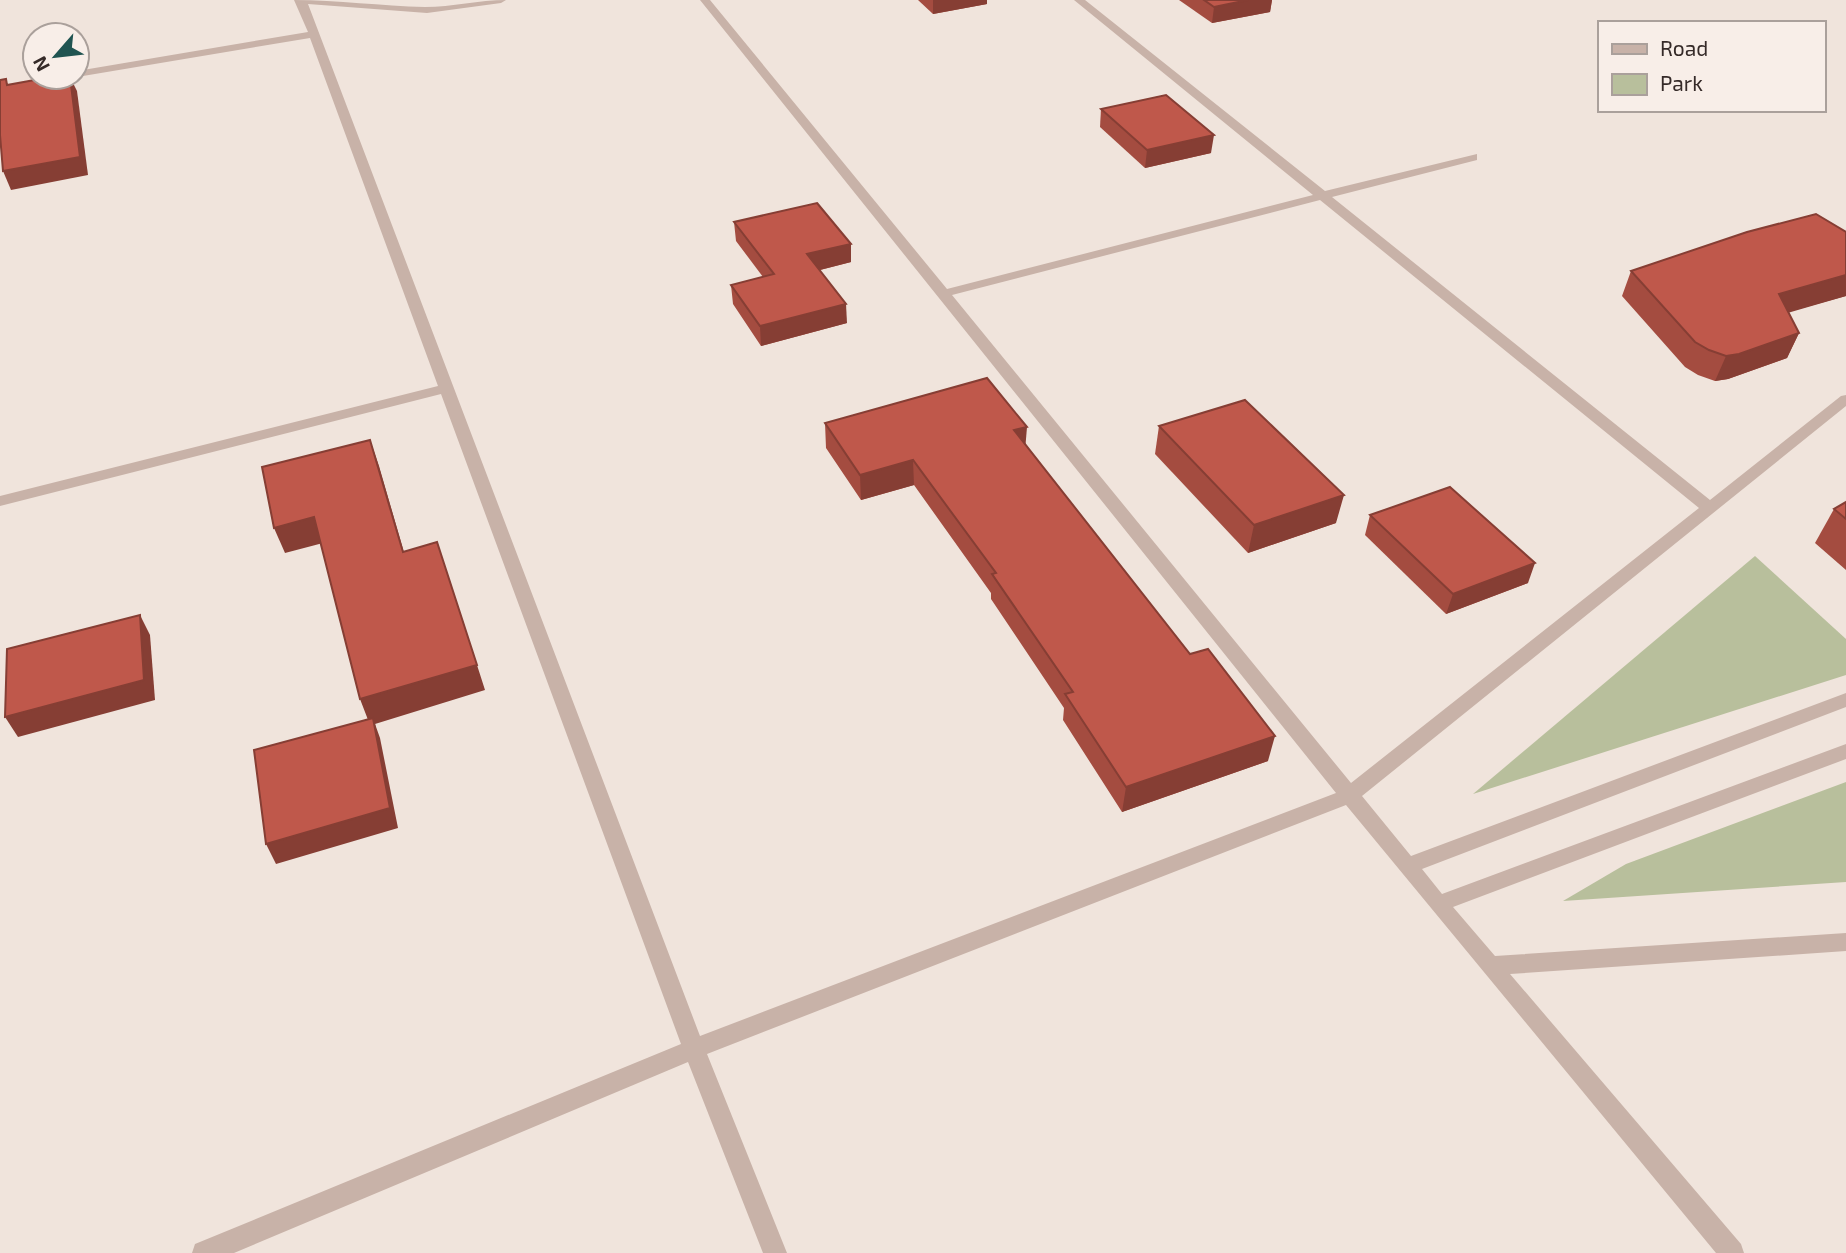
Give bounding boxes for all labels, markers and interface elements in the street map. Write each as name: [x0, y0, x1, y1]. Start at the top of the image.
north arrow: [21, 21, 91, 91]
legend: [1598, 21, 1825, 112]
text: Road: [1660, 35, 1708, 60]
text: N: [27, 53, 54, 76]
text: Park: [1660, 70, 1703, 95]

